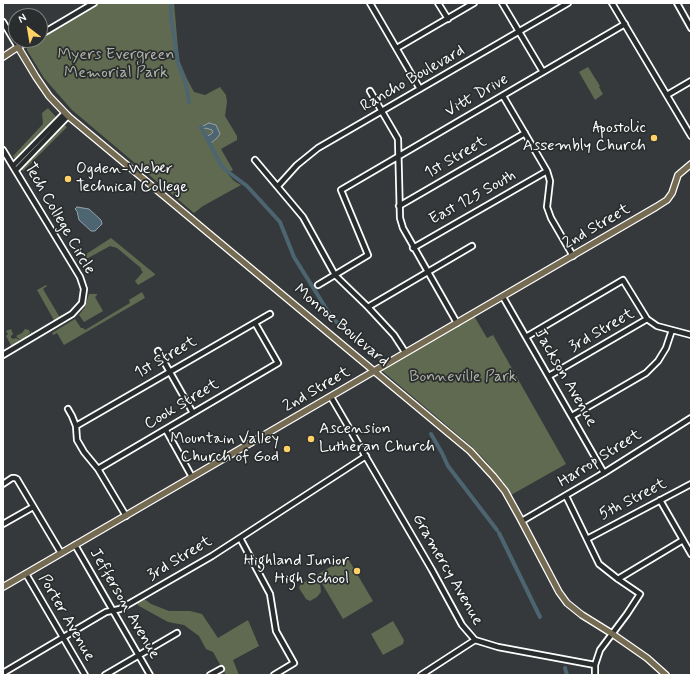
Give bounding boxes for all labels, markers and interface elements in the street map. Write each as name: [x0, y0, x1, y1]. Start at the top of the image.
north arrow: [8, 8, 48, 48]
text: N: [16, 11, 29, 26]
street label: Rancho Boulevard: [358, 41, 468, 117]
park label: Myers Evergreen Memorial Park: [58, 46, 174, 84]
street label: Vitt Drive: [442, 70, 512, 122]
place label: Apostolic Assembly Church: [523, 119, 646, 157]
street label: 1st Street: [422, 133, 490, 183]
marker: Apostolic Assembly Church: [649, 133, 659, 143]
street label: Tech College Circle: [19, 160, 99, 278]
place label: Ogden-Weber Technical College: [76, 160, 188, 198]
street label: East 125 South: [426, 166, 520, 230]
marker: Ogden-Weber Technical College: [63, 174, 73, 184]
street label: 2nd Street: [560, 200, 634, 254]
street label: Monroe Boulevard: [289, 281, 393, 371]
street label: 3rd Street: [566, 305, 638, 357]
street label: Jackson Avenue: [529, 326, 601, 430]
street label: 1st Street: [132, 333, 200, 383]
street label: 2nd Street: [280, 363, 354, 417]
park label: Bonneville Park: [409, 368, 517, 388]
street label: Cook Street: [141, 375, 223, 435]
place label: Ascension Lutheran Church: [319, 420, 435, 458]
street label: Harrop Street: [555, 426, 645, 492]
place label: Mountain Valley Church of God: [170, 430, 279, 468]
marker: Ascension Lutheran Church: [306, 434, 316, 444]
marker: Mountain Valley Church of God: [282, 444, 292, 454]
street label: 5th Street: [596, 475, 670, 525]
street label: Gramercy Avenue: [407, 511, 487, 629]
street label: 3rd Street: [144, 532, 216, 586]
street label: Jefferson Avenue: [85, 545, 163, 663]
place label: Highland Junior High School: [244, 552, 349, 590]
marker: Highland Junior High School: [352, 566, 362, 576]
street label: Porter Avenue: [33, 571, 99, 665]

